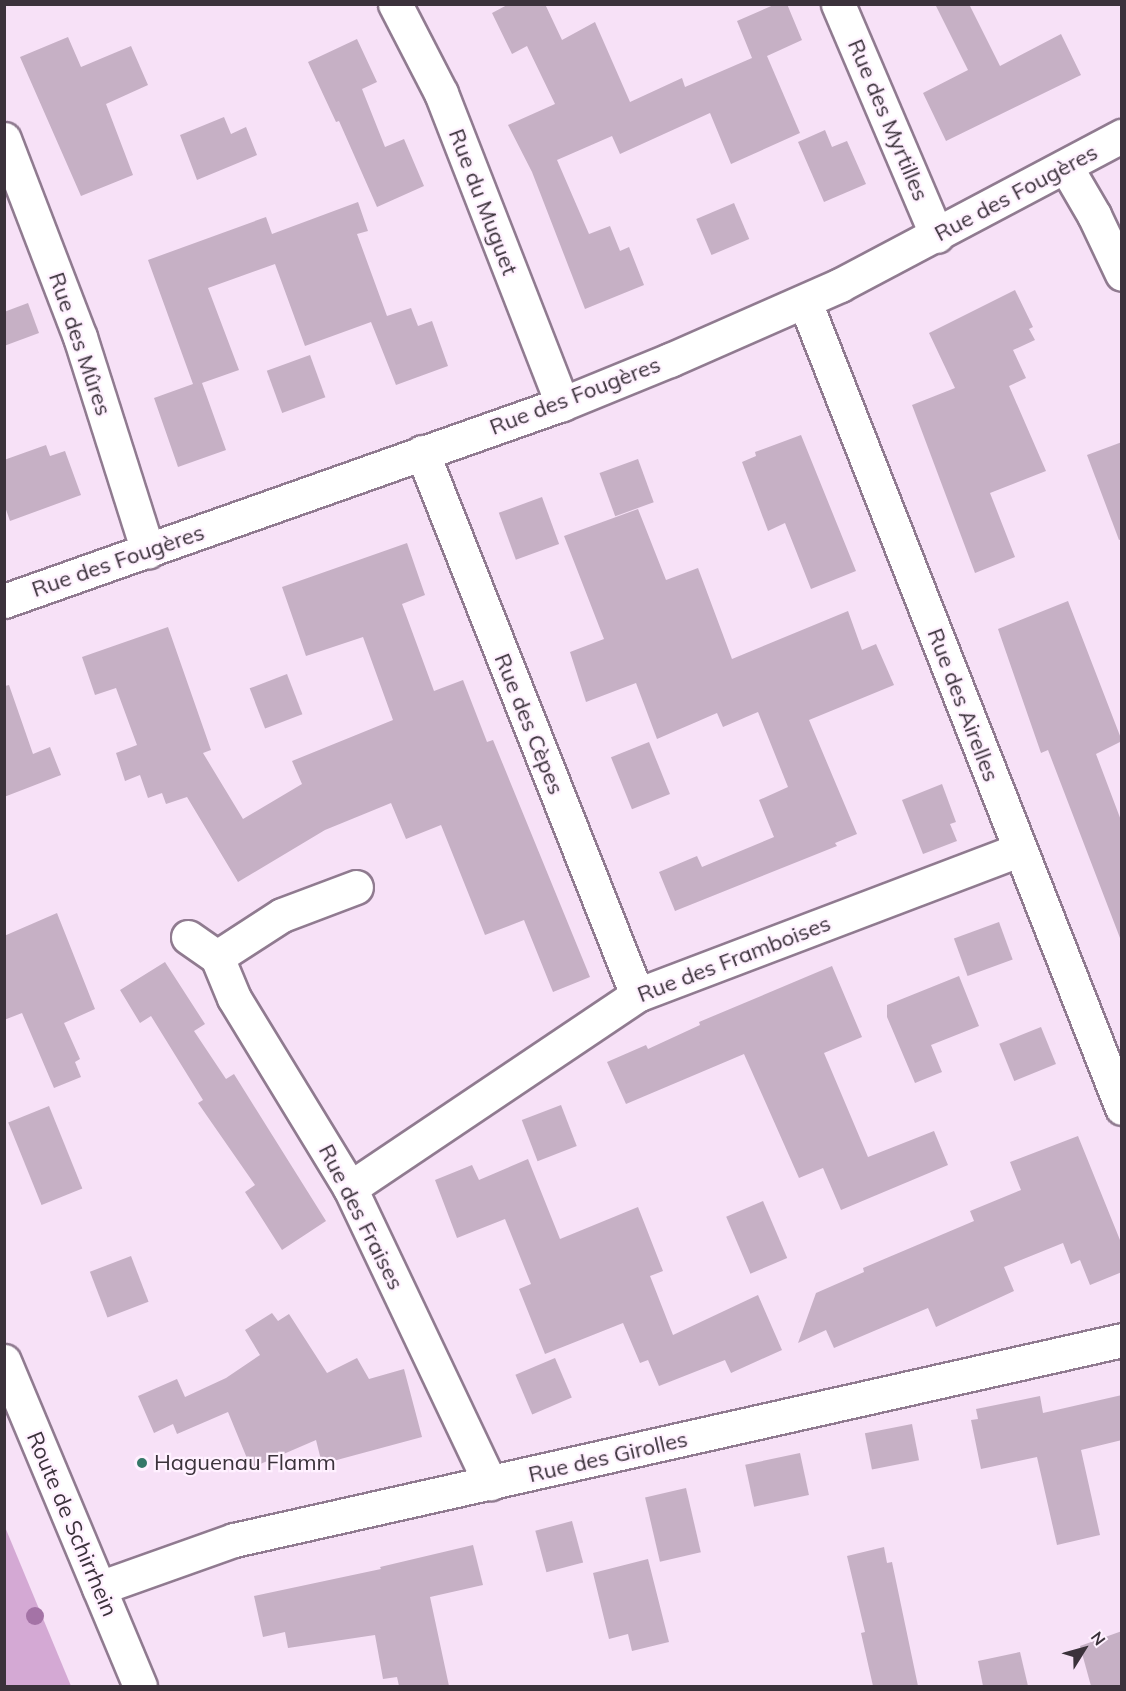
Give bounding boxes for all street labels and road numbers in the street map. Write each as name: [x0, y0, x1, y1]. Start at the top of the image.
street label: Rue des Myrtilles: [842, 35, 934, 205]
street label: Rue du Muguet: [443, 125, 523, 279]
street label: Rue des Fougères: [930, 139, 1102, 247]
street label: Rue des Mûres: [43, 269, 117, 419]
street label: Rue des Fougères: [486, 351, 664, 441]
street label: Rue des Fougères: [28, 519, 208, 603]
street label: Rue des Airelles: [922, 625, 1004, 785]
street label: Rue des Cèpes: [489, 650, 569, 798]
street label: Rue des Framboises: [634, 910, 834, 1008]
street label: Rue des Fraises: [313, 1140, 409, 1294]
street label: Rue des Girolles: [526, 1426, 690, 1488]
street label: Route de Schirrhein: [21, 1428, 123, 1620]

